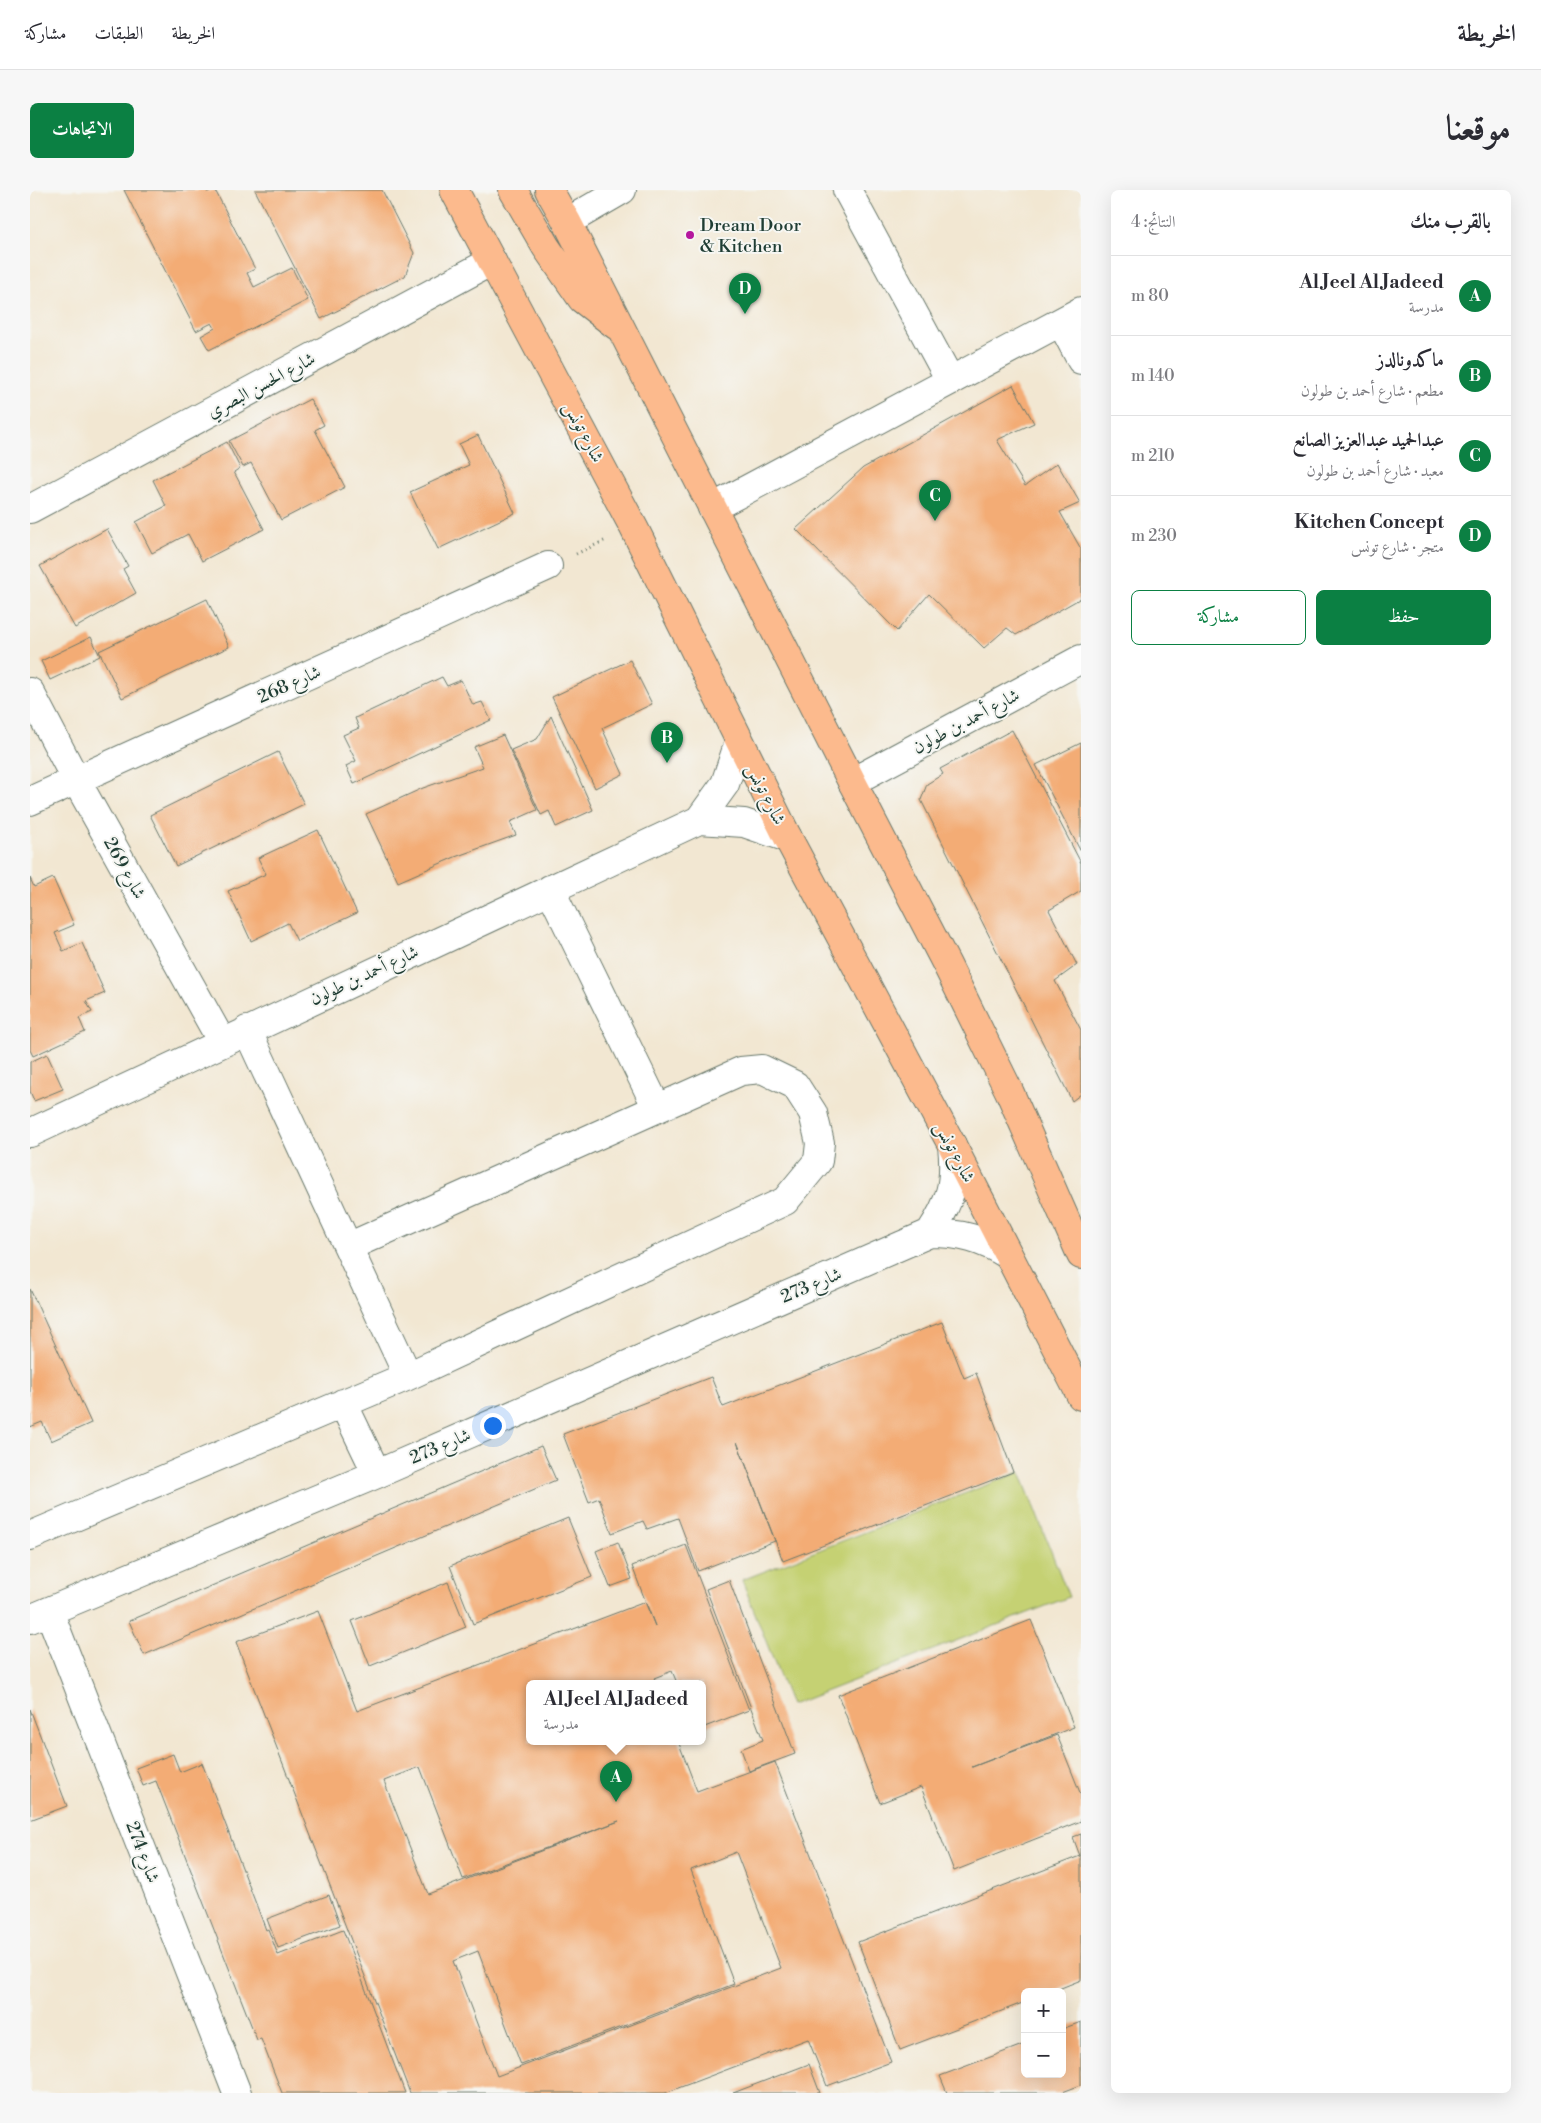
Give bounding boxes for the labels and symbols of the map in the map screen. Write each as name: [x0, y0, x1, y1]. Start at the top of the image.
place label: Dream Door & Kitchen: [700, 214, 802, 258]
marker: Dream Door & Kitchen: [684, 229, 696, 241]
pin: D: [729, 273, 761, 314]
street label: شارع الحسن البصري: [203, 347, 321, 426]
street label: شارع تونس: [555, 398, 609, 468]
pin: C: [919, 480, 951, 521]
street label: شارع 268: [254, 660, 326, 711]
street label: شارع أحمد بن طولون: [908, 682, 1025, 762]
pin: B: [651, 722, 683, 763]
street label: شارع تونس: [738, 760, 791, 830]
street label: شارع 269: [96, 833, 151, 905]
street label: شارع أحمد بن طولون: [305, 938, 424, 1013]
street label: شارع تونس: [926, 1118, 980, 1188]
street label: شارع 273: [777, 1262, 846, 1311]
your location: [480, 1413, 506, 1439]
street label: شارع 273: [406, 1423, 475, 1472]
pin: A: [600, 1761, 632, 1802]
street label: شارع 274: [118, 1818, 165, 1887]

